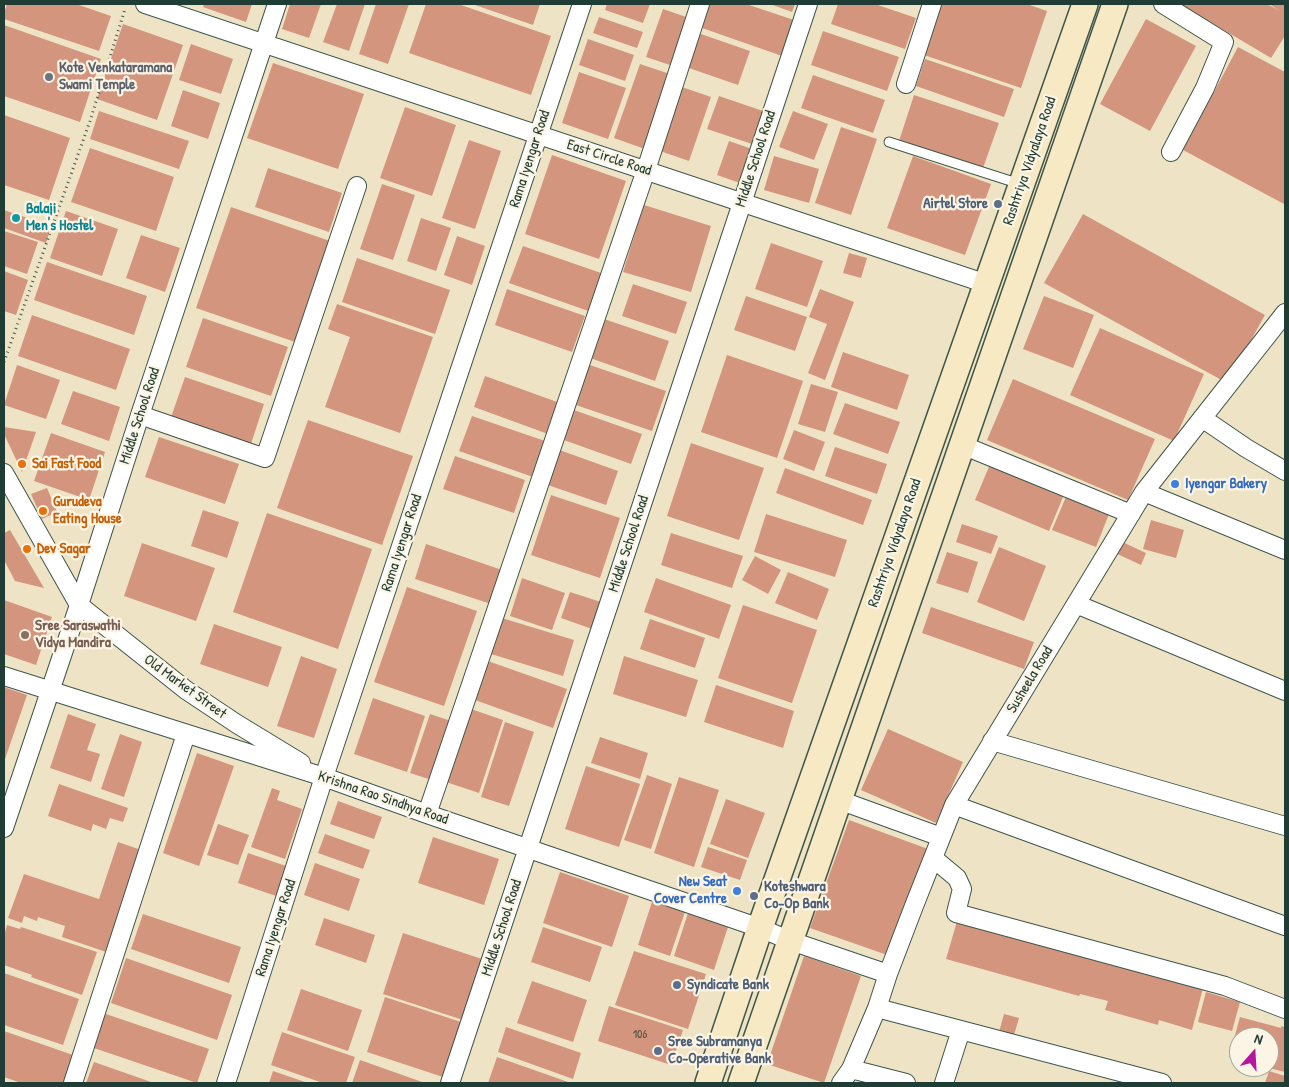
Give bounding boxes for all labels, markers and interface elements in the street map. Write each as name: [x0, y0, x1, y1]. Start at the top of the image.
place label: Kote Venkataramana Swami Temple: [59, 59, 172, 94]
marker: Kote Venkataramana Swami Temple: [43, 71, 55, 83]
street label: Rashtriya Vidyalaya Road: [1000, 94, 1060, 228]
street label: Rama Iyengar Road: [506, 108, 554, 210]
street label: Middle School Road: [732, 108, 780, 210]
street label: East Circle Road: [564, 136, 654, 180]
place label: Airtel Store: [923, 195, 988, 213]
marker: Airtel Store: [992, 198, 1004, 210]
place label: Balaji Men's Hostel: [26, 200, 93, 235]
marker: Balaji Men's Hostel: [10, 212, 22, 224]
street label: Middle School Road: [116, 365, 164, 467]
place label: Sai Fast Food: [32, 455, 101, 473]
marker: Sai Fast Food: [16, 458, 28, 470]
place label: Iyengar Bakery: [1185, 475, 1267, 493]
street label: Rashtriya Vidyalaya Road: [865, 476, 925, 610]
marker: Iyengar Bakery: [1169, 478, 1181, 490]
street label: Rama Iyengar Road: [378, 492, 426, 594]
place label: Gurudeva Eating House: [53, 493, 122, 528]
street label: Middle School Road: [605, 493, 653, 595]
marker: Gurudeva Eating House: [37, 505, 49, 517]
place label: Dev Sagar: [37, 540, 91, 558]
marker: Dev Sagar: [21, 543, 33, 555]
place label: Sree Saraswathi Vidya Mandira: [35, 617, 121, 652]
marker: Sree Saraswathi Vidya Mandira: [19, 629, 31, 641]
street label: Susheela Road: [1003, 643, 1057, 717]
street label: Old Market Street: [140, 651, 230, 723]
street label: Krishna Rao Sindhya Road: [315, 767, 451, 829]
place label: New Seat Cover Centre: [654, 873, 727, 908]
street label: Rama Iyengar Road: [252, 877, 300, 979]
street label: Middle School Road: [478, 877, 526, 979]
place label: Koteshwara Co-Op Bank: [764, 878, 829, 913]
marker: New Seat Cover Centre: [731, 885, 743, 897]
marker: Koteshwara Co-Op Bank: [748, 890, 760, 902]
place label: Syndicate Bank: [687, 976, 769, 994]
marker: Syndicate Bank: [671, 979, 683, 991]
north arrow: [1229, 1027, 1279, 1077]
house number: 106: [633, 1028, 647, 1042]
text: N: [1252, 1028, 1265, 1048]
place label: Sree Subramanya Co-Operative Bank: [668, 1033, 771, 1068]
marker: Sree Subramanya Co-Operative Bank: [652, 1045, 664, 1057]

